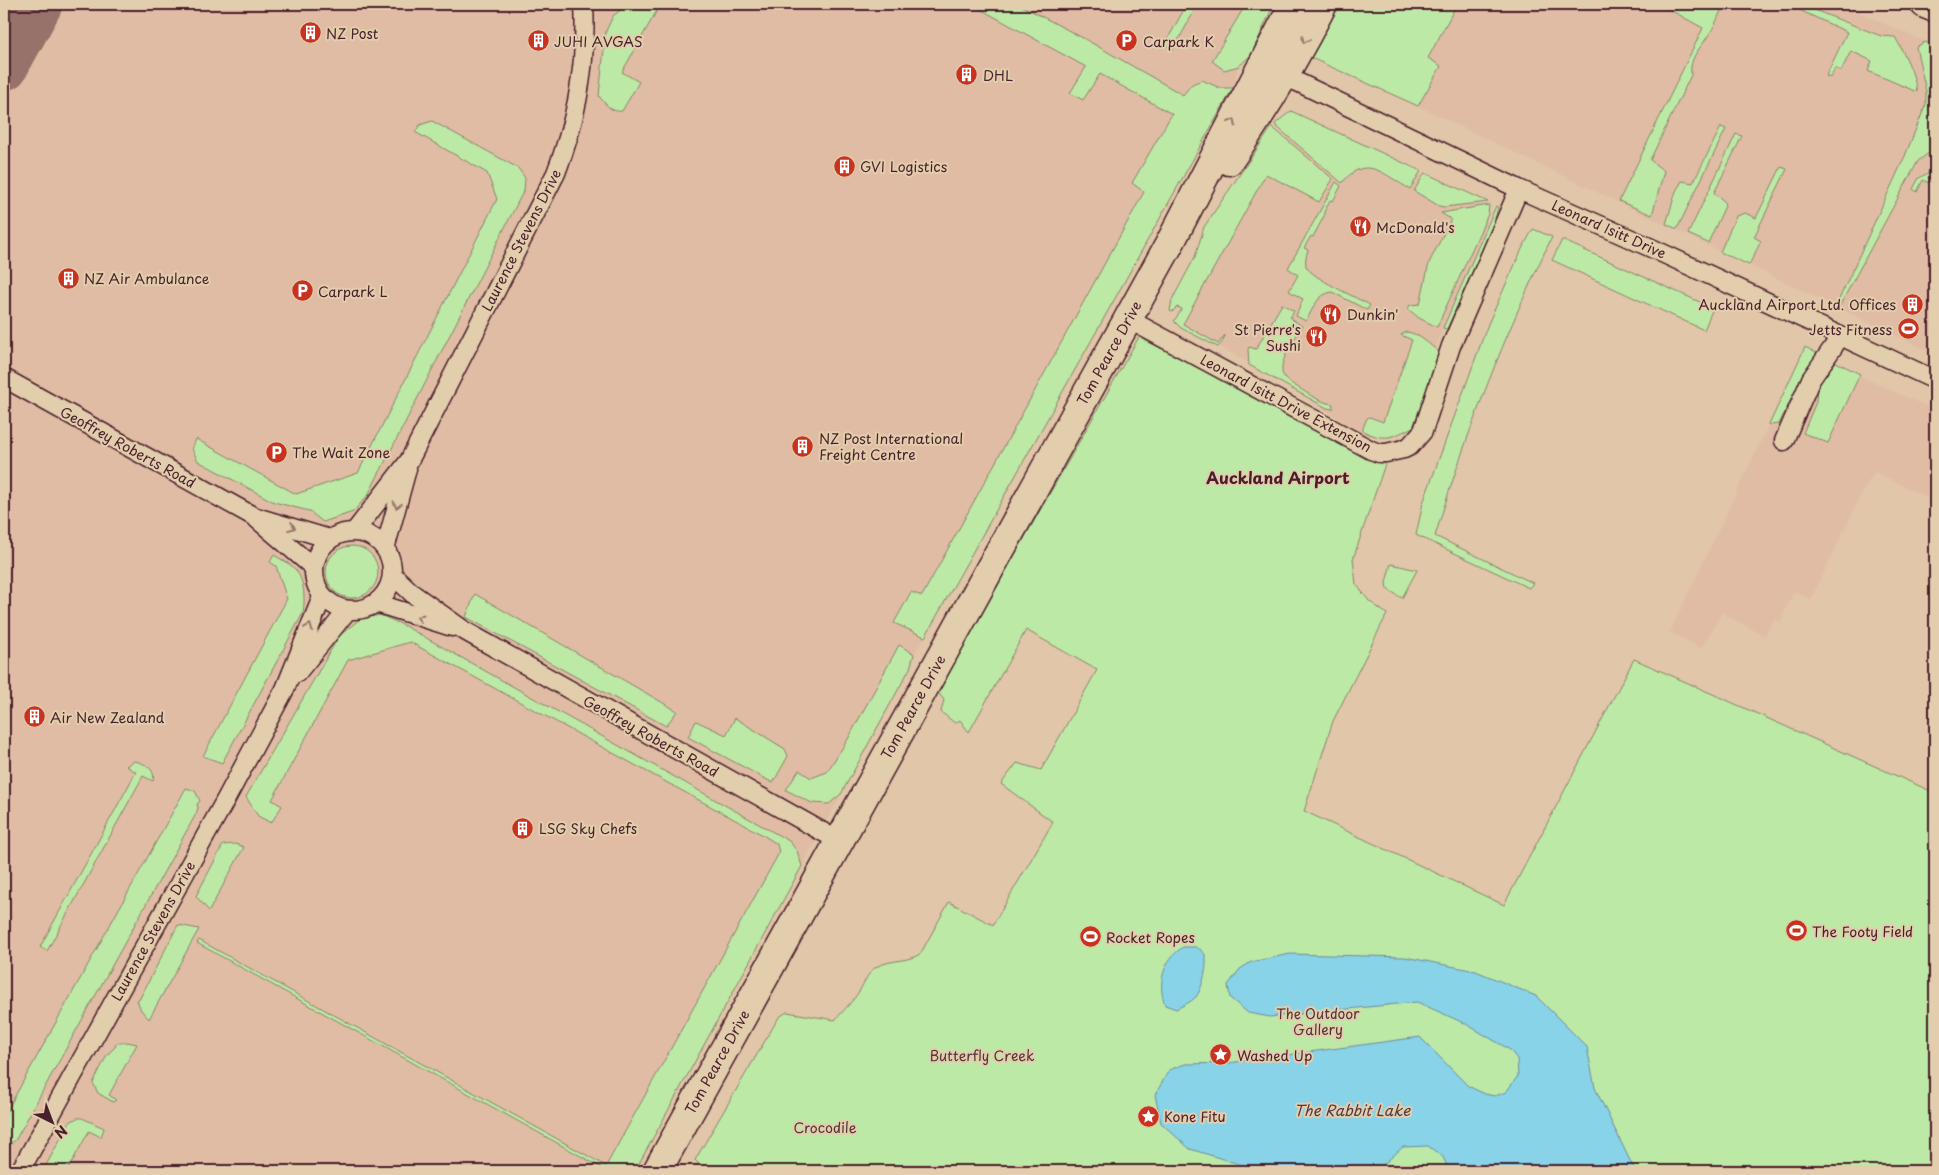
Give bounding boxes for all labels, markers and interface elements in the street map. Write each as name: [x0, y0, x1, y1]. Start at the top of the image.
building icon: NZ Post: [298, 21, 322, 45]
place label: NZ Post: [326, 23, 379, 44]
building icon: JUHI AVGAS: [526, 29, 550, 53]
parking icon: Carpark K: [1115, 29, 1139, 53]
place label: JUHI AVGAS: [554, 31, 643, 52]
place label: Carpark K: [1143, 31, 1214, 52]
one-way arrow: [1301, 35, 1311, 44]
building icon: DHL: [955, 63, 979, 87]
place label: DHL: [983, 65, 1013, 86]
one-way arrow: [1227, 119, 1237, 128]
building icon: GVI Logistics: [832, 154, 856, 178]
place label: GVI Logistics: [860, 156, 948, 177]
street label: Laurence Stevens Drive: [476, 165, 566, 315]
street label: Leonard Isitt Drive: [1548, 194, 1670, 264]
restaurant icon: McDonald's: [1348, 215, 1372, 239]
place label: McDonald's: [1376, 217, 1455, 238]
building icon: NZ Air Ambulance: [56, 266, 80, 290]
place label: NZ Air Ambulance: [84, 268, 210, 289]
parking icon: Carpark L: [290, 279, 314, 303]
place label: Carpark L: [318, 281, 388, 302]
building icon: Auckland Airport Ltd. Offices: [1900, 292, 1924, 316]
place label: Auckland Airport Ltd. Offices: [1699, 294, 1896, 315]
street label: Tom Pearce Drive: [1072, 297, 1146, 409]
restaurant icon: Dunkin': [1319, 302, 1343, 326]
place label: Dunkin': [1347, 304, 1399, 325]
sports icon: Jetts Fitness: [1896, 317, 1920, 341]
place label: St Pierre's Sushi: [1234, 319, 1301, 356]
place label: Jetts Fitness: [1809, 319, 1892, 340]
restaurant icon: St Pierre's Sushi: [1305, 325, 1329, 349]
street label: Leonard Isitt Drive Extension: [1197, 349, 1375, 457]
street label: Geoffrey Roberts Road: [56, 401, 200, 493]
place label: NZ Post International Freight Centre: [819, 428, 963, 465]
building icon: NZ Post International Freight Centre: [791, 434, 815, 458]
parking icon: The Wait Zone: [264, 440, 288, 464]
place label: The Wait Zone: [292, 442, 391, 463]
district label: Auckland Airport: [1206, 465, 1350, 489]
one-way arrow: [392, 501, 402, 509]
one-way arrow: [287, 521, 295, 531]
one-way arrow: [416, 613, 425, 623]
one-way arrow: [303, 623, 314, 632]
street label: Tom Pearce Drive: [876, 651, 950, 763]
street label: Geoffrey Roberts Road: [579, 690, 723, 782]
building icon: Air New Zealand: [22, 705, 46, 729]
place label: Air New Zealand: [50, 707, 165, 728]
building icon: LSG Sky Chefs: [511, 816, 535, 840]
place label: LSG Sky Chefs: [539, 818, 637, 839]
street label: Laurence Stevens Drive: [106, 857, 200, 1005]
sports icon: The Footy Field: [1784, 919, 1808, 943]
place label: The Footy Field: [1812, 921, 1913, 942]
sports icon: Rocket Ropes: [1078, 925, 1102, 949]
place label: Rocket Ropes: [1106, 927, 1195, 948]
park label: The Outdoor Gallery: [1276, 1003, 1360, 1040]
street label: Tom Pearce Drive: [680, 1006, 754, 1118]
place icon: Washed Up: [1209, 1043, 1233, 1067]
park label: Butterfly Creek: [929, 1045, 1035, 1066]
place label: Washed Up: [1237, 1045, 1312, 1066]
north arrow: [28, 1098, 78, 1148]
water label: The Rabbit Lake: [1294, 1098, 1411, 1121]
place icon: Kone Fitu: [1136, 1104, 1160, 1128]
place label: Kone Fitu: [1164, 1106, 1226, 1127]
park label: Crocodile: [793, 1117, 857, 1138]
text: N: [50, 1121, 72, 1144]

